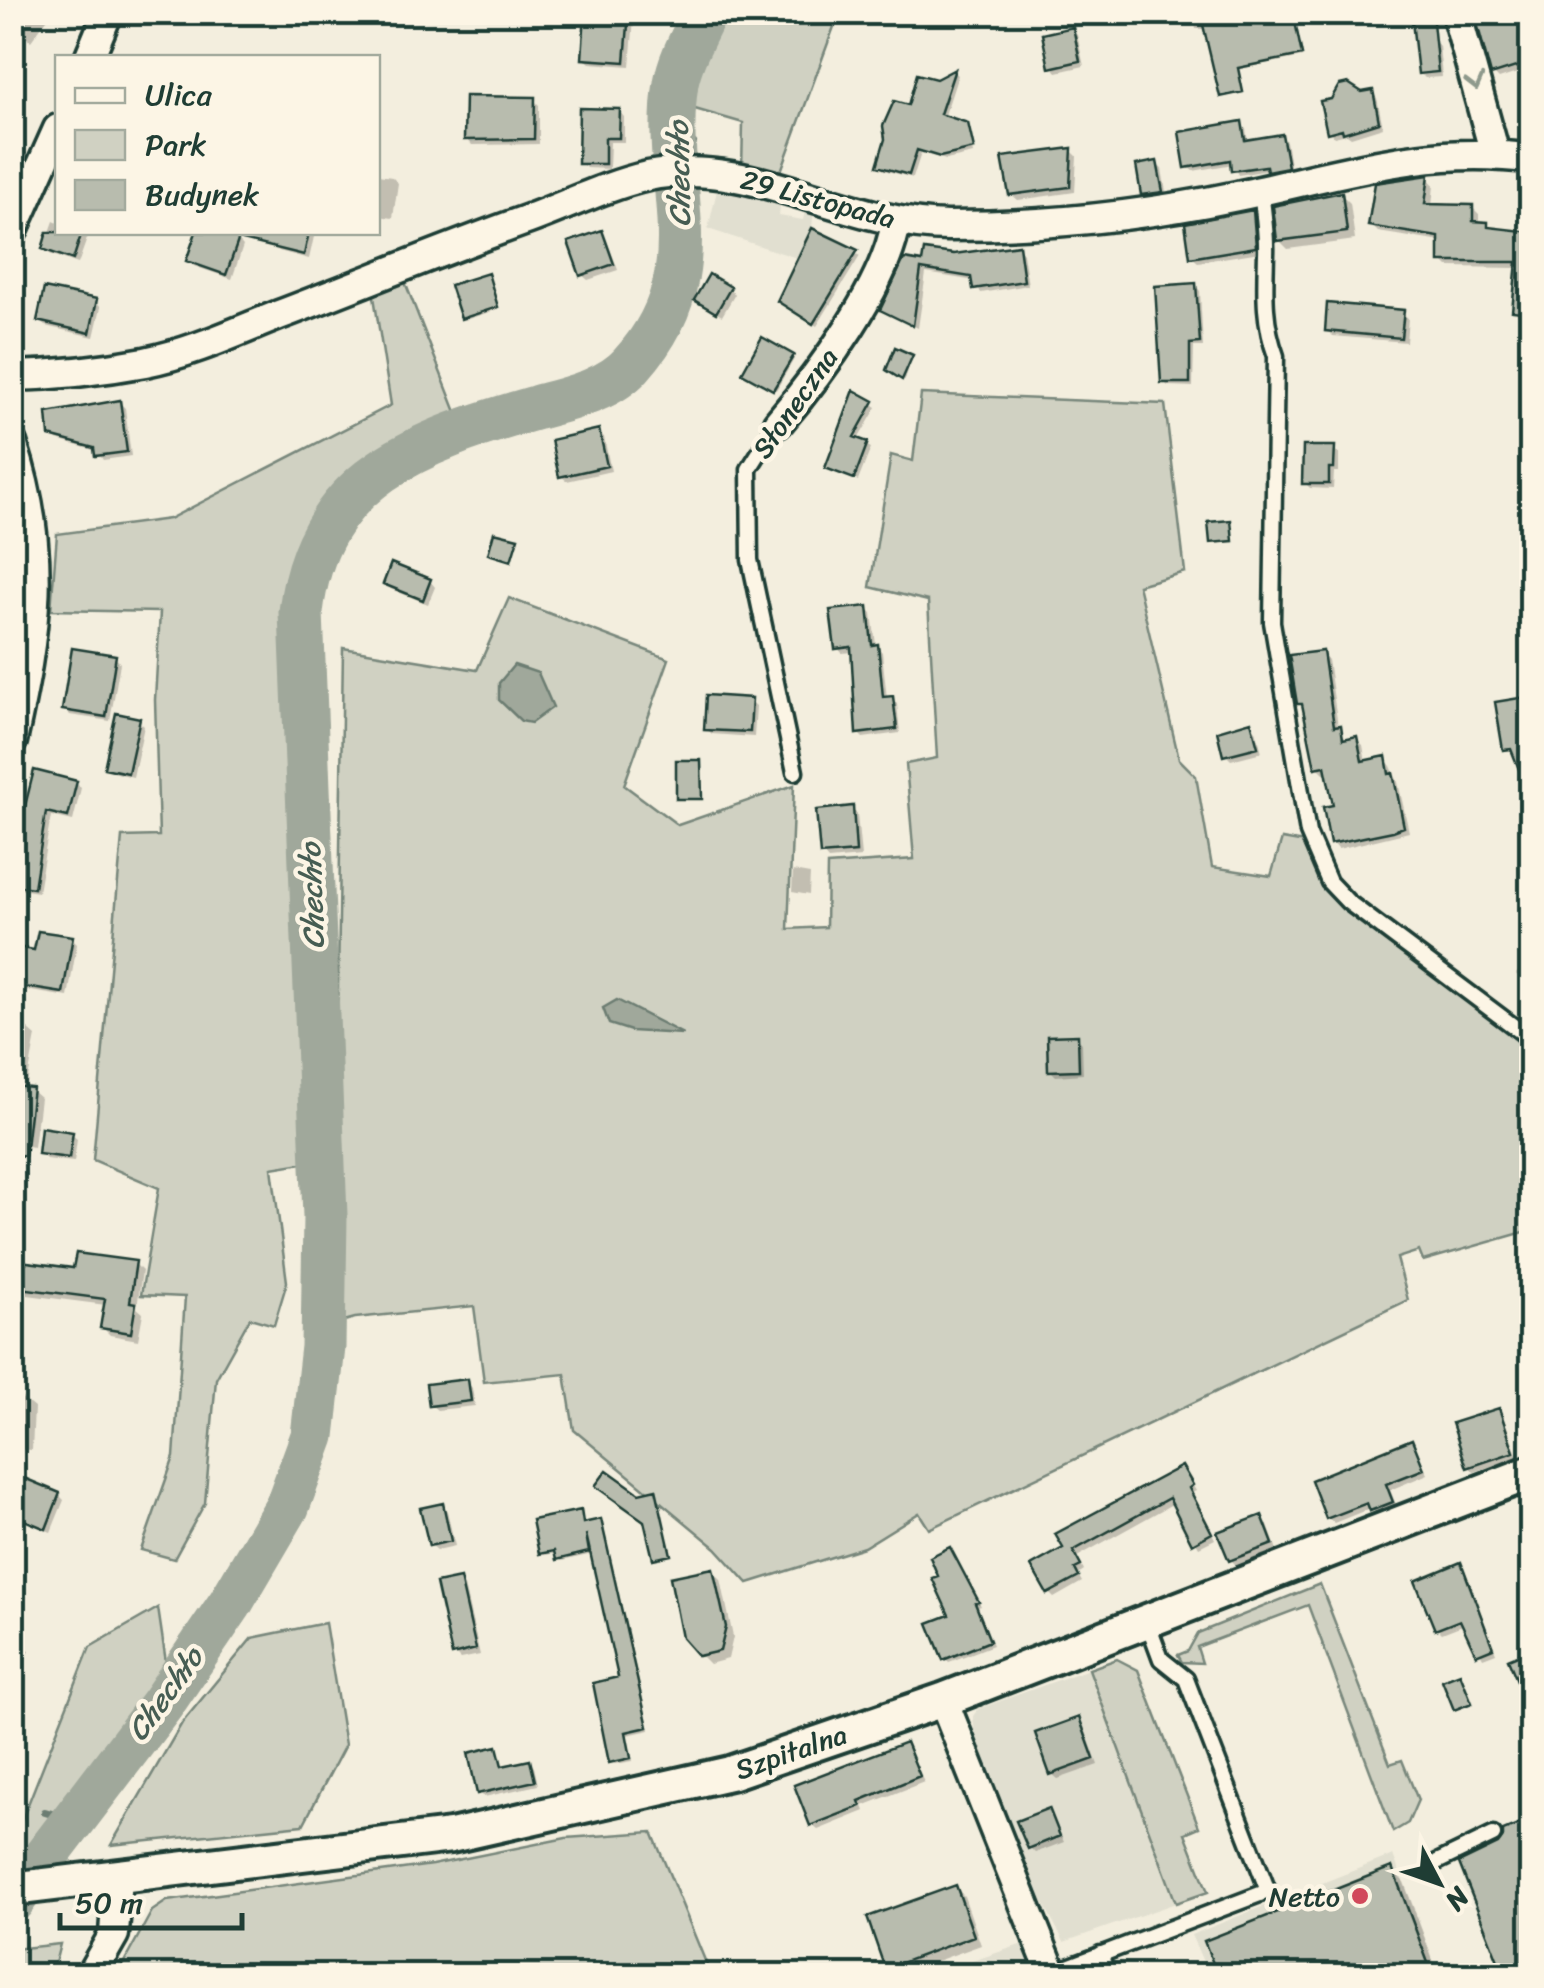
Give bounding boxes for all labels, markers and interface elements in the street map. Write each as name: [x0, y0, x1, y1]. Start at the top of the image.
legend: [55, 55, 380, 235]
text: Ulica: [145, 68, 213, 122]
one-way arrow: [1464, 74, 1485, 91]
text: Park: [145, 118, 207, 172]
water label: Chechło: [651, 119, 707, 227]
street label: 29 Listopada: [735, 155, 901, 243]
text: Budynek: [145, 168, 260, 222]
street label: Słoneczna: [739, 337, 851, 469]
water label: Chechło: [283, 841, 341, 950]
water label: Chechło: [112, 1634, 219, 1753]
street label: Szpitalna: [728, 1710, 854, 1794]
north arrow: [1389, 1833, 1489, 1933]
scale bar: [60, 1868, 242, 1930]
place label: Netto: [1269, 1872, 1340, 1921]
text: N: [1432, 1875, 1483, 1923]
text: 50 m: [75, 1876, 143, 1930]
marker: Netto: [1349, 1885, 1371, 1907]

